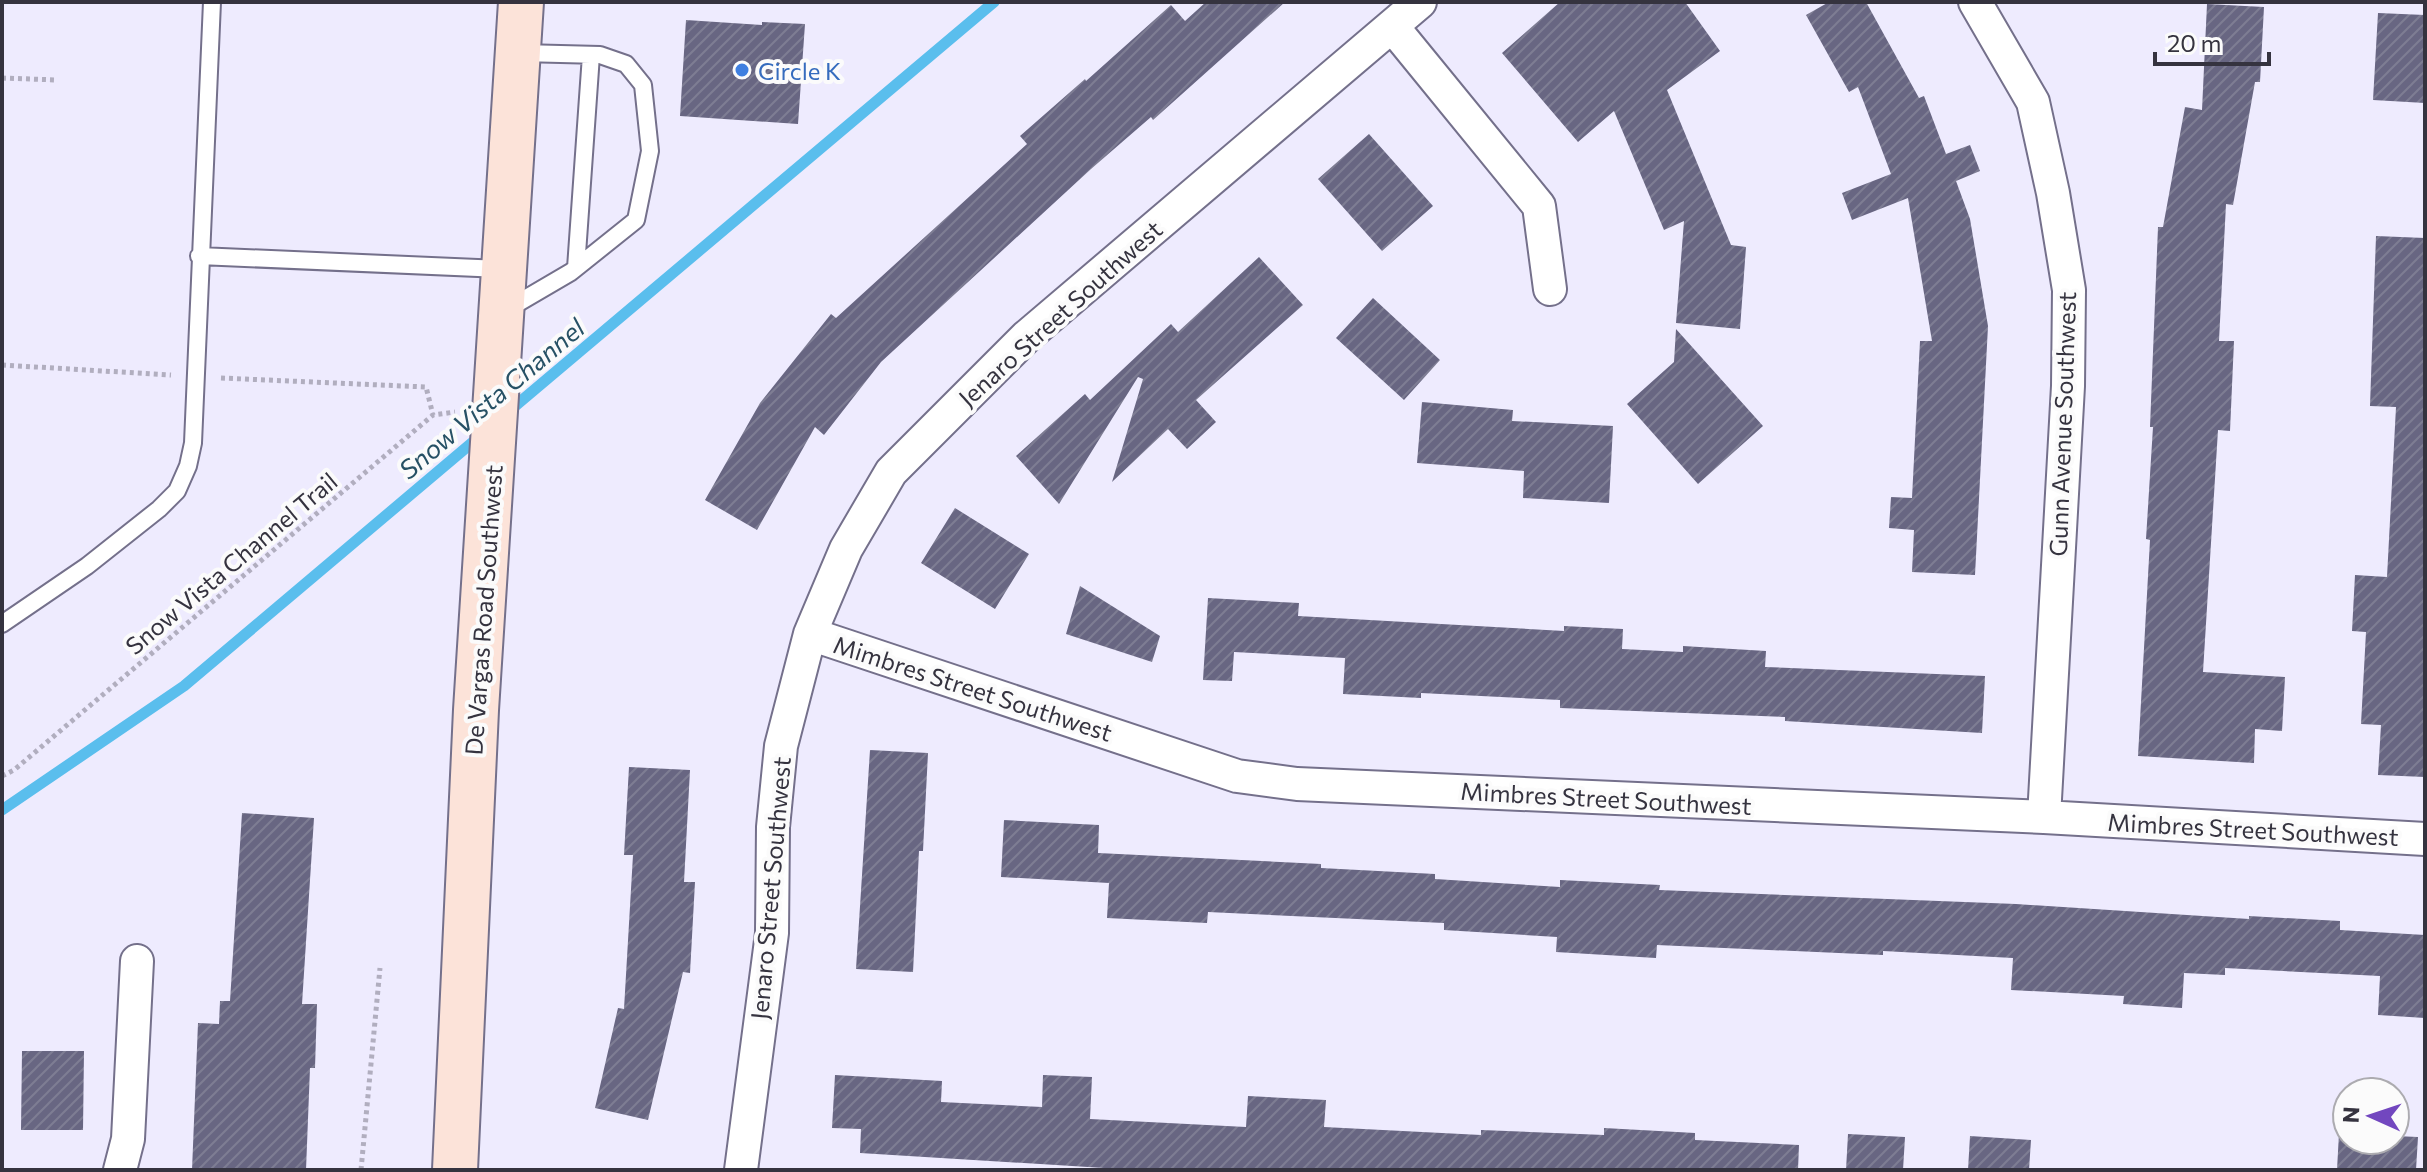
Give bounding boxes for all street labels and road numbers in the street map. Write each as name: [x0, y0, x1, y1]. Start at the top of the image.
street label: Jenaro Street Southwest: [952, 214, 1168, 412]
street label: Gunn Avenue Southwest: [2043, 291, 2081, 557]
street label: De Vargas Road Southwest: [458, 464, 508, 756]
street label: Snow Vista Channel Trail: [119, 466, 343, 660]
street label: Mimbres Street Southwest: [830, 629, 1116, 747]
street label: Jenaro Street Southwest: [744, 755, 796, 1021]
street label: Mimbres Street Southwest: [1460, 776, 1752, 820]
street label: Mimbres Street Southwest: [2107, 807, 2399, 851]

